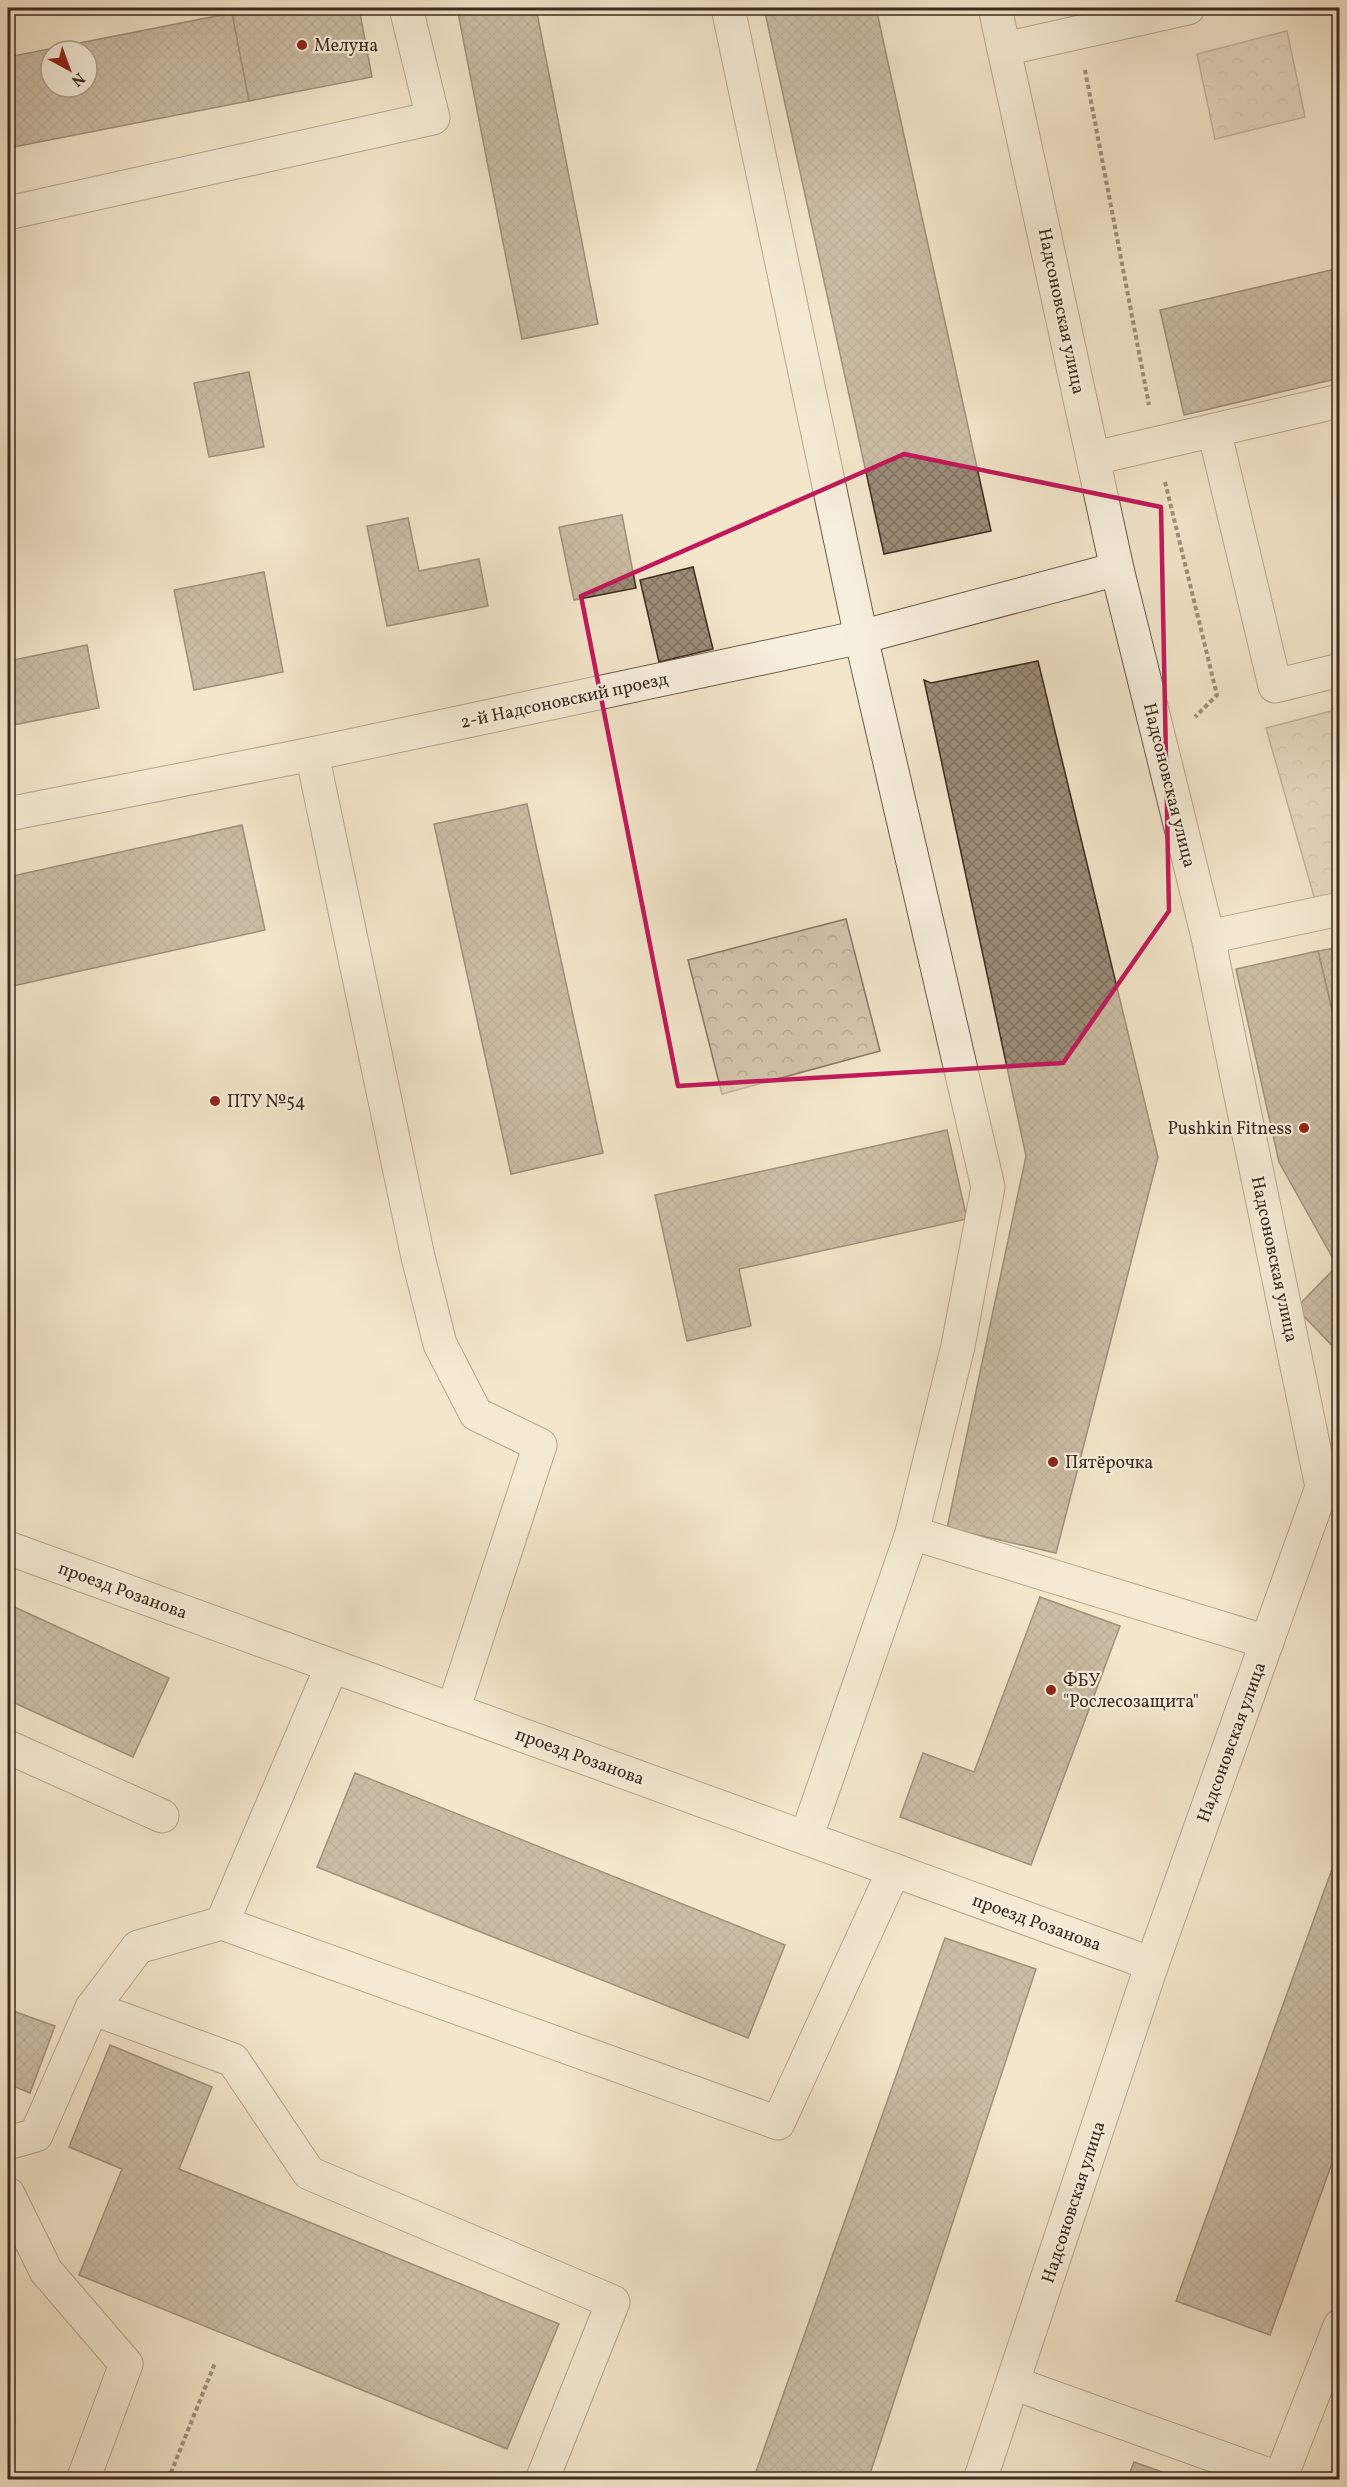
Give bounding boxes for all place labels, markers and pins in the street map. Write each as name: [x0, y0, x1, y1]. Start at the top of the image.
place label: Мелуна: [314, 34, 378, 59]
marker: Мелуна: [295, 38, 309, 52]
place label: ПТУ №54: [227, 1090, 306, 1115]
marker: ПТУ №54: [208, 1094, 222, 1108]
place label: Pushkin Fitness: [1167, 1117, 1292, 1142]
marker: Pushkin Fitness: [1297, 1121, 1311, 1135]
place label: Пятёрочка: [1065, 1451, 1153, 1476]
marker: Пятёрочка: [1046, 1455, 1060, 1469]
place label: ФБУ "Рослесозащита": [1063, 1669, 1199, 1715]
marker: ФБУ "Рослесозащита": [1044, 1683, 1058, 1697]

